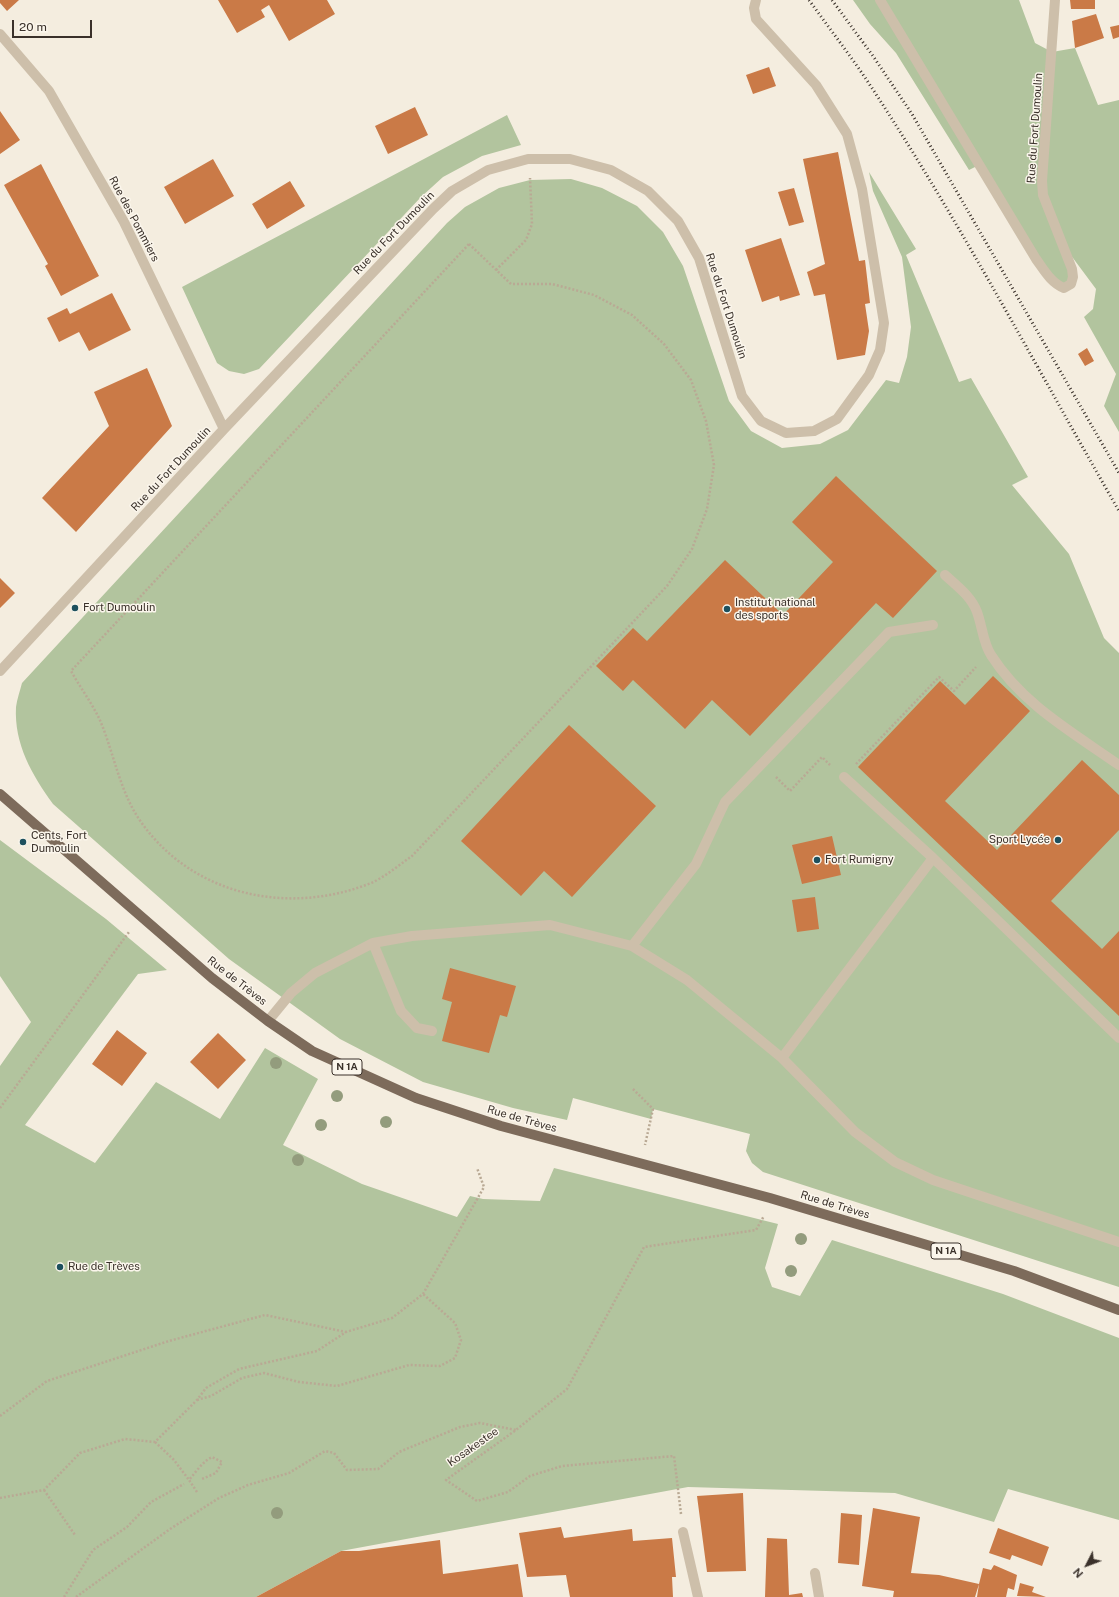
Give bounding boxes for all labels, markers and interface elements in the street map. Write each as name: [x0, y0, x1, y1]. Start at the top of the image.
scale bar: [14, 12, 94, 38]
text: 20 m: [19, 20, 47, 34]
street label: Rue du Fort Dumoulin: [1025, 72, 1045, 184]
street label: Rue des Pommiers: [106, 174, 162, 264]
street label: Rue du Fort Dumoulin: [351, 189, 437, 277]
street label: Rue du Fort Dumoulin: [703, 251, 749, 361]
street label: Rue du Fort Dumoulin: [128, 424, 214, 514]
place label: Institut national des sports: [735, 596, 816, 622]
place label: Fort Dumoulin: [83, 601, 155, 615]
marker: Fort Dumoulin: [70, 603, 80, 613]
marker: Institut national des sports: [722, 604, 732, 614]
place label: Cents, Fort Dumoulin: [31, 829, 87, 855]
place label: Sport Lycée: [989, 833, 1050, 847]
marker: Sport Lycée: [1053, 835, 1063, 845]
marker: Cents, Fort Dumoulin: [18, 837, 28, 847]
place label: Fort Rumigny: [825, 853, 894, 867]
marker: Fort Rumigny: [812, 855, 822, 865]
street label: Rue de Trèves: [205, 954, 269, 1008]
road number: N 1A: [332, 1059, 362, 1075]
street label: Rue de Trèves: [486, 1103, 558, 1135]
street label: Rue de Trèves: [799, 1188, 871, 1222]
road number: N 1A: [931, 1243, 961, 1259]
place label: Rue de Trèves: [68, 1260, 140, 1274]
marker: Rue de Trèves: [55, 1262, 65, 1272]
street label: Kosakestee: [445, 1425, 501, 1469]
north arrow: [1067, 1545, 1107, 1585]
text: N: [1071, 1566, 1085, 1580]

